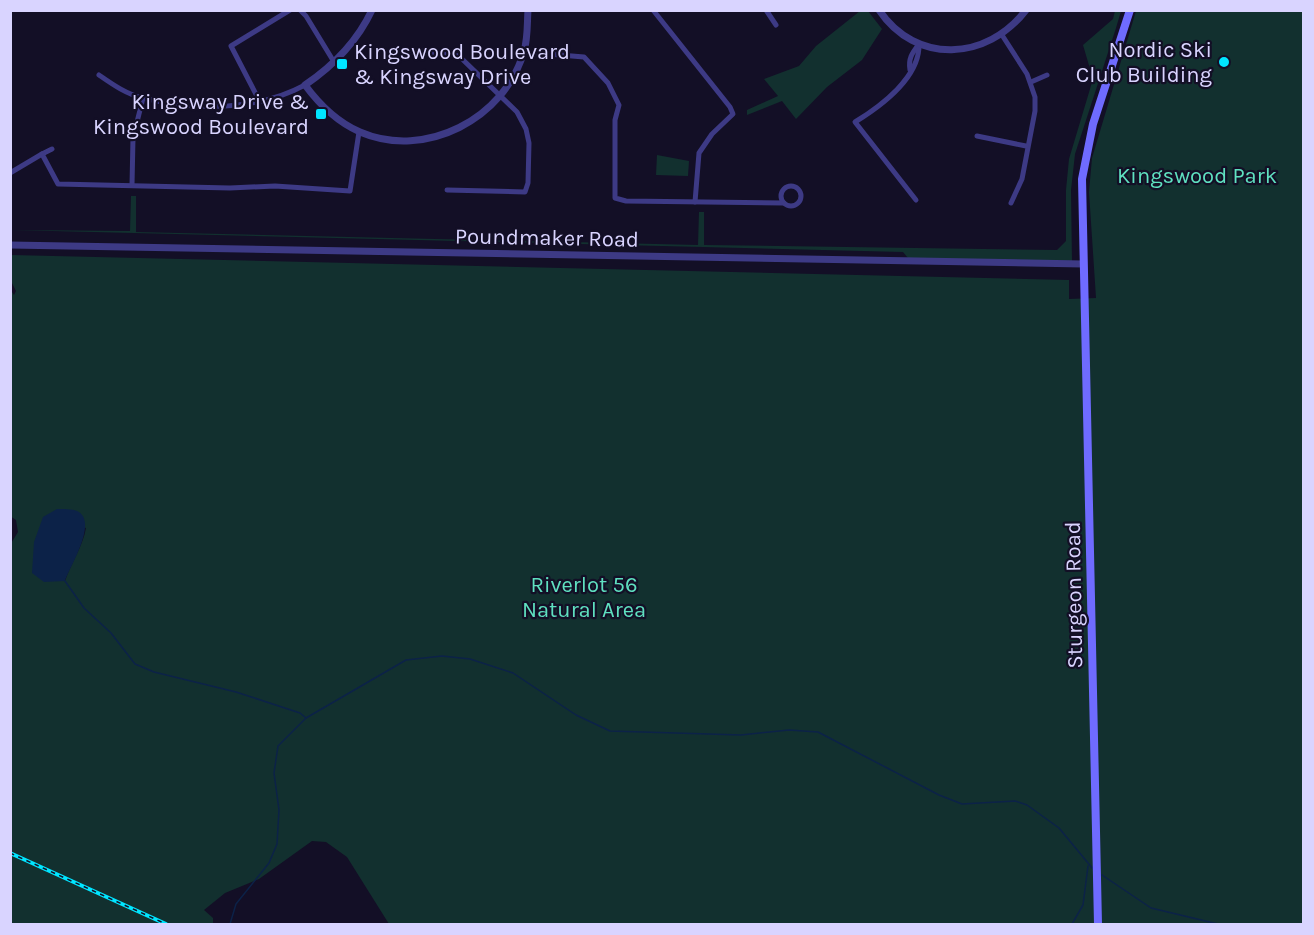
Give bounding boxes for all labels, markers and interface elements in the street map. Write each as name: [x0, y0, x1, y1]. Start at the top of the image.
place label: Nordic Ski Club Building: [1076, 37, 1213, 88]
place label: Kingswood Boulevard & Kingsway Drive: [354, 39, 570, 90]
marker: Nordic Ski Club Building: [1217, 55, 1231, 69]
marker: Kingswood Boulevard & Kingsway Drive: [335, 57, 349, 71]
place label: Kingsway Drive & Kingswood Boulevard: [93, 89, 309, 140]
marker: Kingsway Drive & Kingswood Boulevard: [314, 107, 328, 121]
park label: Kingswood Park: [1117, 163, 1277, 189]
street label: Poundmaker Road: [455, 223, 639, 253]
street label: Sturgeon Road: [1060, 521, 1088, 669]
park label: Riverlot 56 Natural Area: [522, 572, 646, 623]

